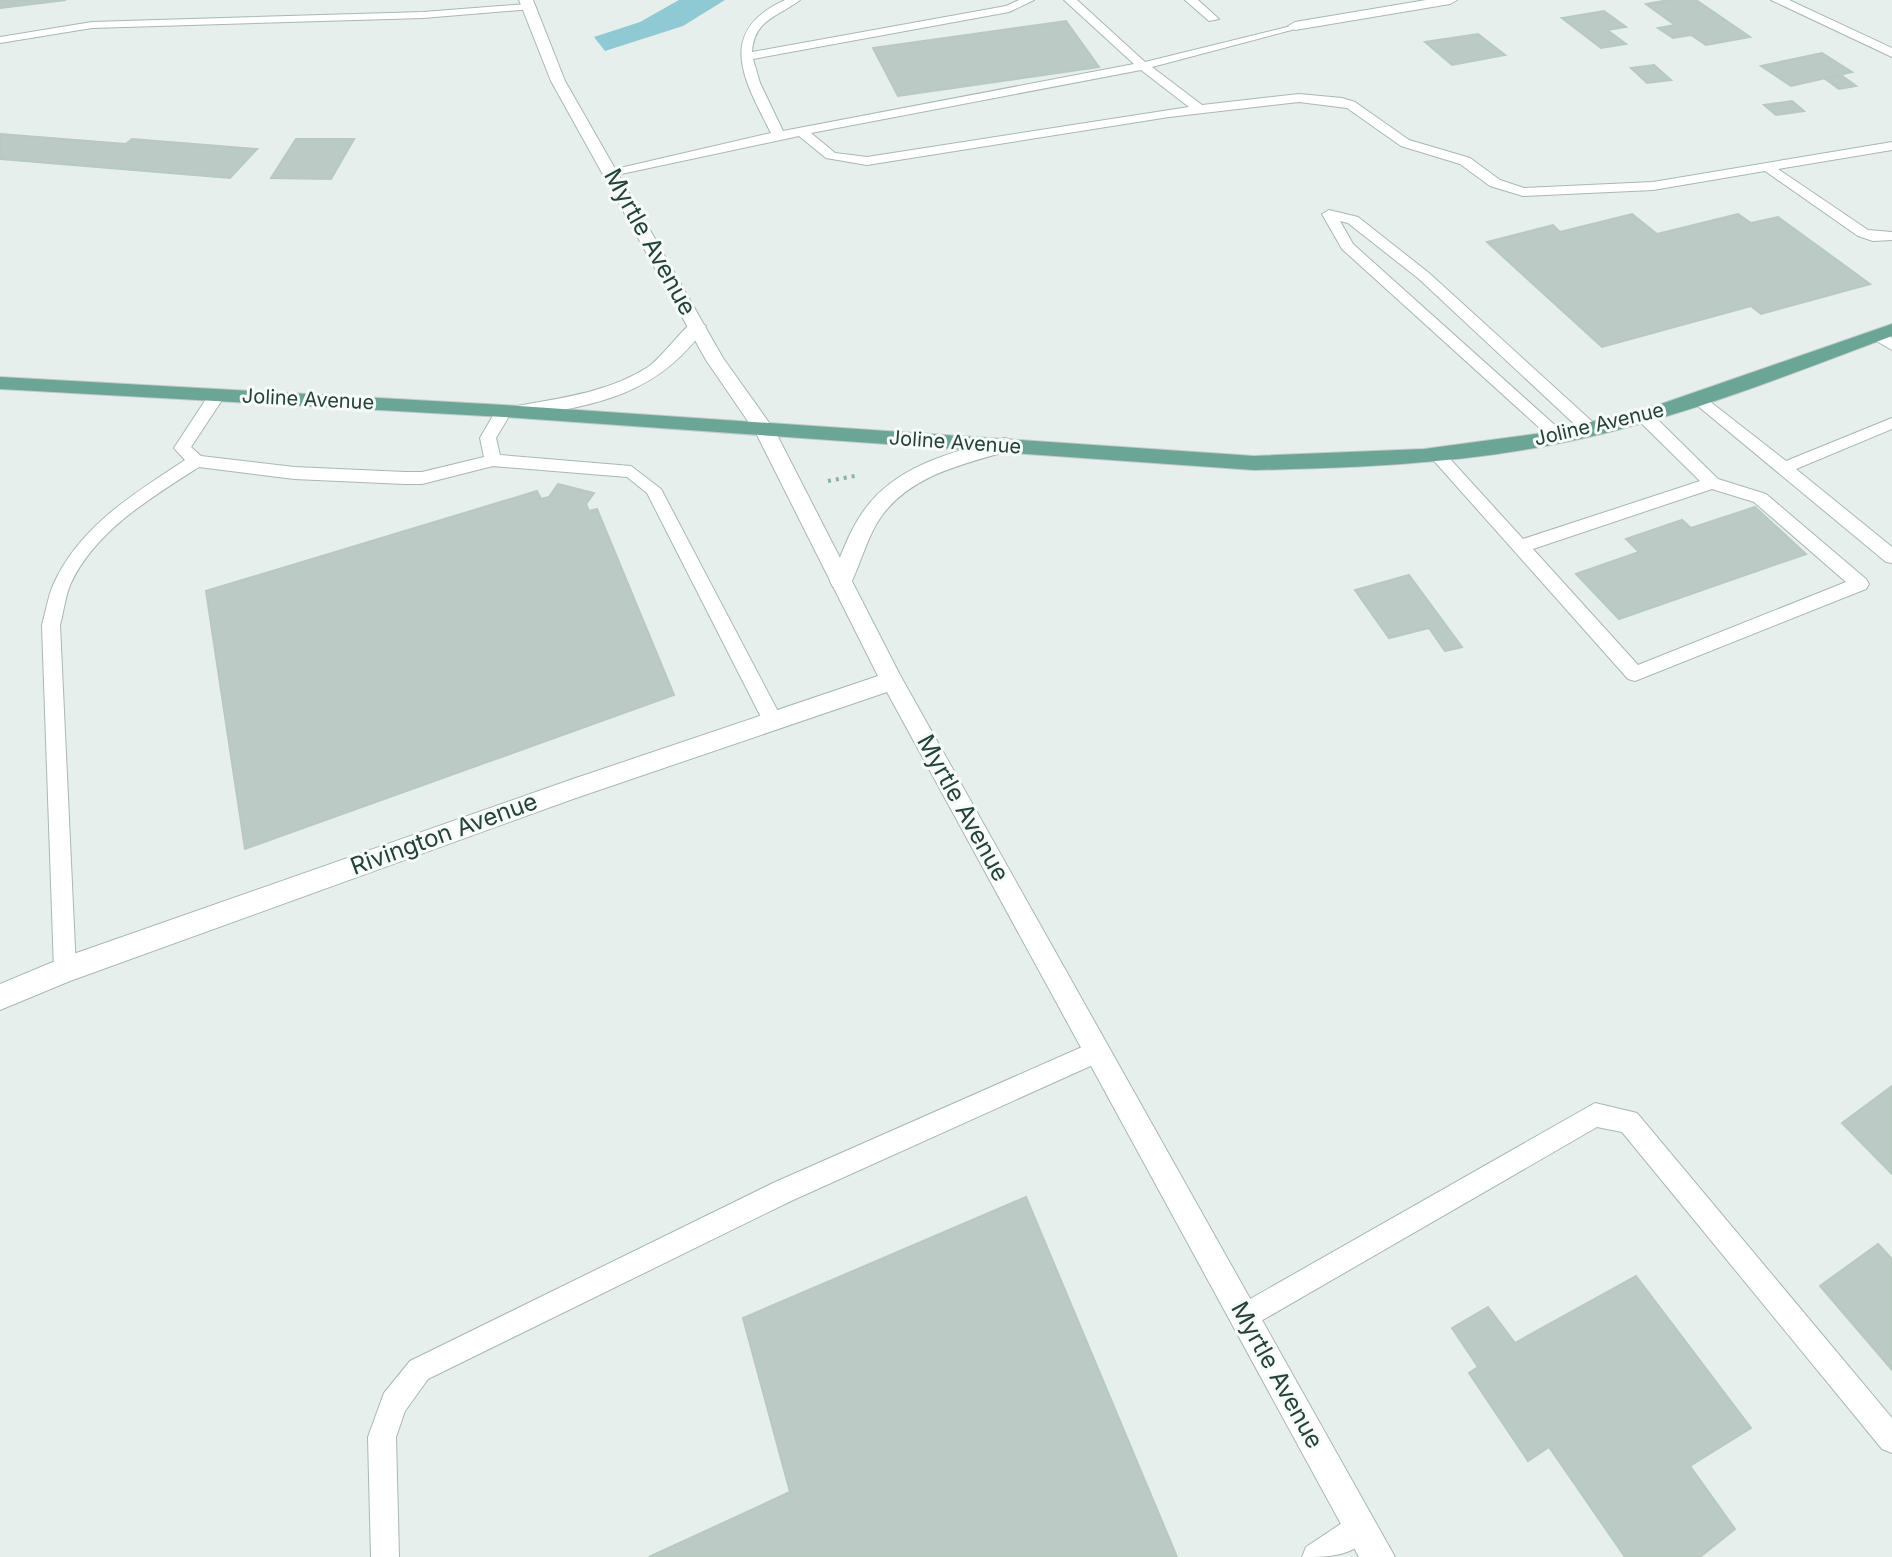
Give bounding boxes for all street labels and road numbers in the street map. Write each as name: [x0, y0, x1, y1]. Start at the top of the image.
street label: Myrtle Avenue: [598, 163, 703, 320]
street label: Joline Avenue: [241, 384, 375, 414]
street label: Joline Avenue: [1532, 397, 1666, 451]
street label: Joline Avenue: [888, 425, 1022, 459]
street label: Myrtle Avenue: [911, 729, 1016, 886]
street label: Rivington Avenue: [346, 786, 541, 881]
street label: Myrtle Avenue: [1225, 1296, 1330, 1453]

